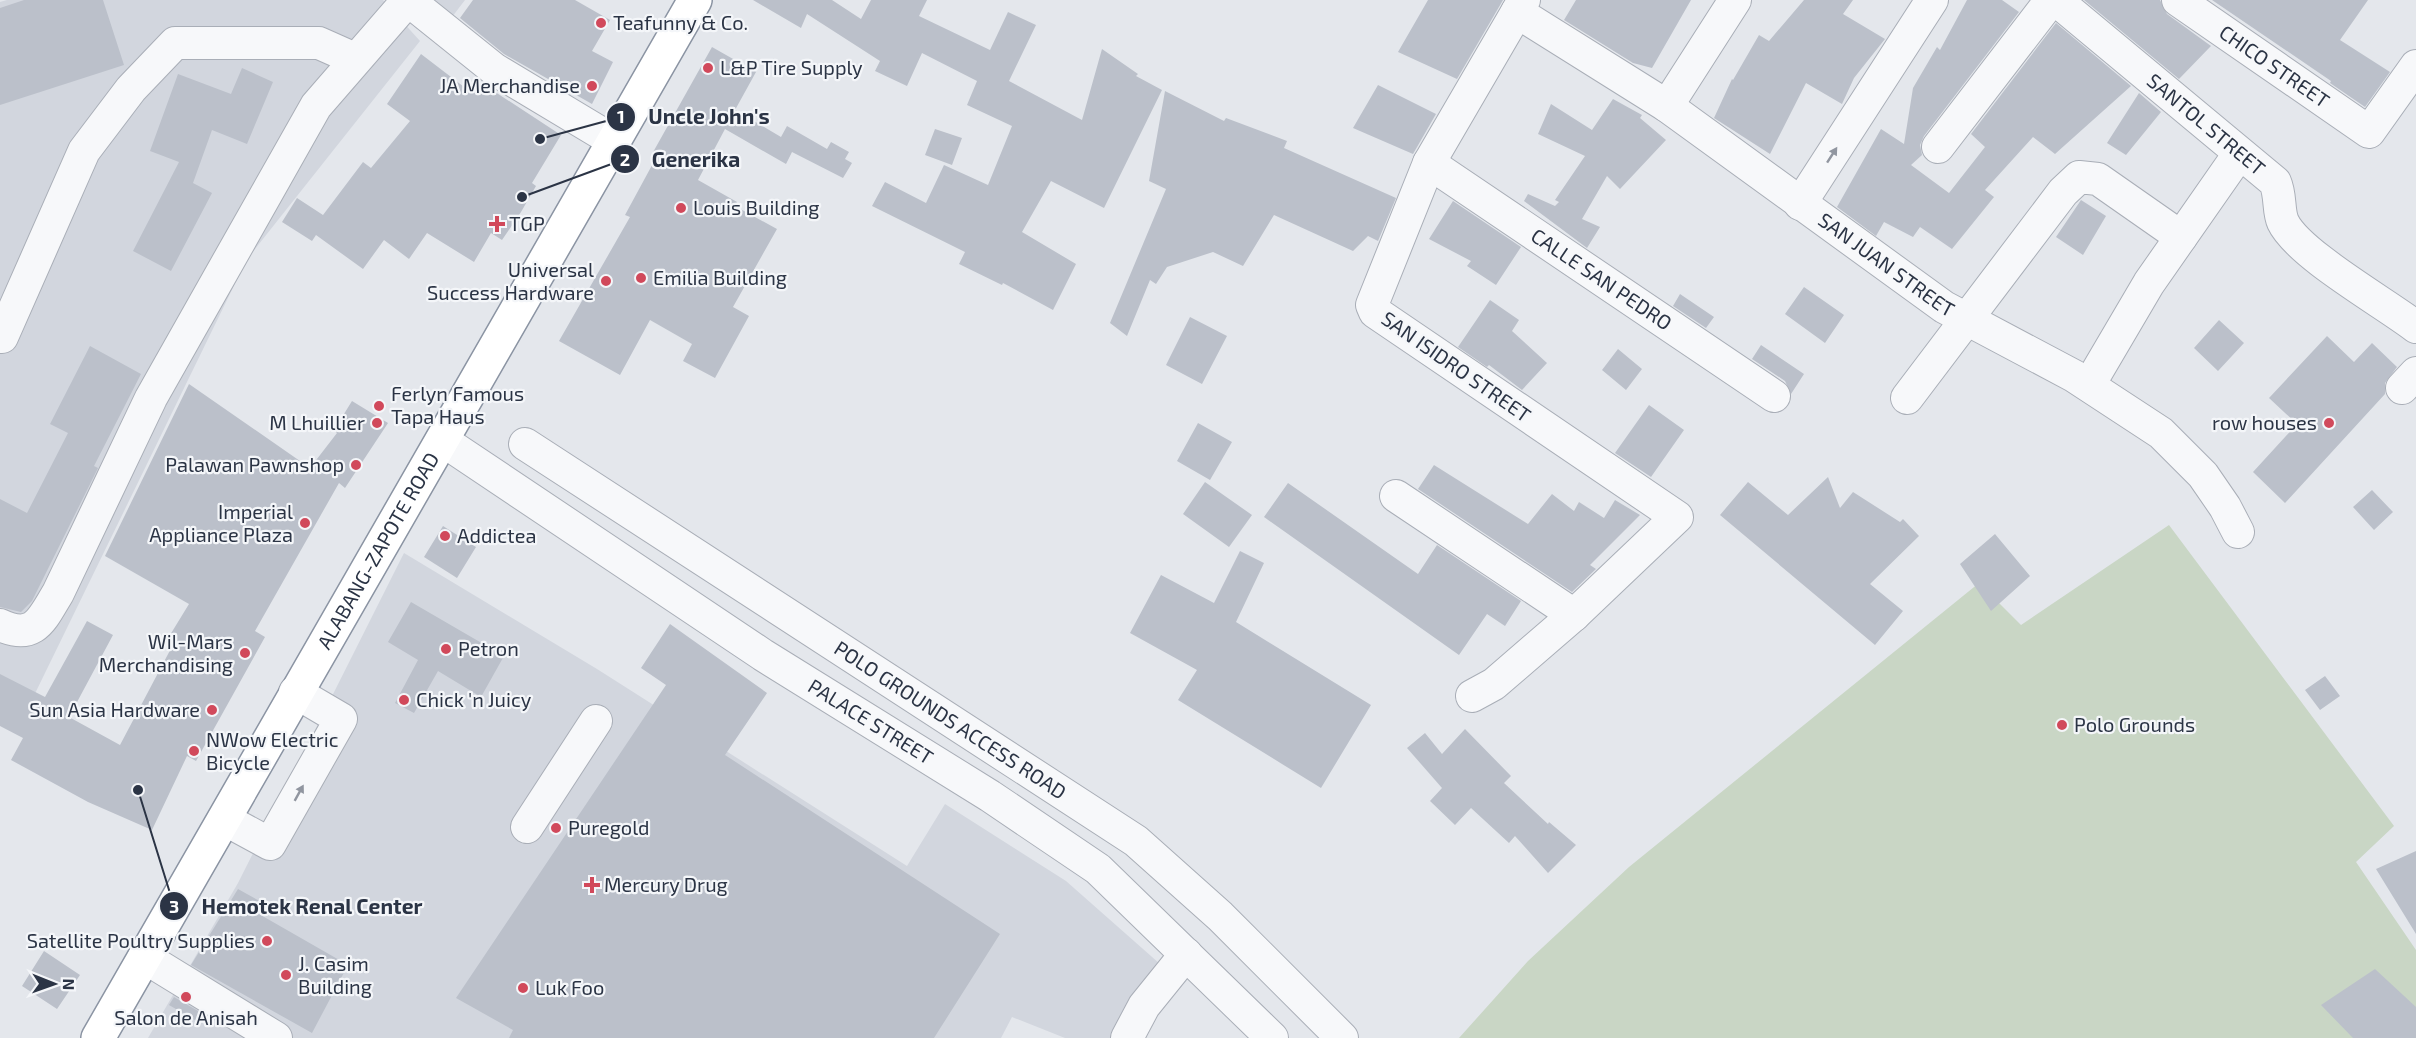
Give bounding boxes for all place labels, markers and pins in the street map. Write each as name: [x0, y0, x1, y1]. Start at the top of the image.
place label: Teafunny & Co.: [613, 10, 748, 34]
marker: Teafunny & Co.: [594, 16, 608, 30]
place label: L&P Tire Supply: [720, 55, 863, 79]
marker: L&P Tire Supply: [701, 61, 715, 75]
place label: JA Merchandise: [439, 73, 580, 97]
marker: JA Merchandise: [585, 79, 599, 93]
callout: Uncle John's: [606, 97, 782, 136]
callout: Generika: [610, 140, 753, 179]
place label: Louis Building: [693, 195, 819, 219]
marker: Louis Building: [674, 201, 688, 215]
place label: TGP: [509, 211, 545, 235]
marker: TGP: [490, 217, 504, 231]
place label: Universal Success Hardware: [427, 257, 594, 304]
place label: Emilia Building: [653, 265, 787, 289]
marker: Emilia Building: [634, 271, 648, 285]
marker: Universal Success Hardware: [599, 274, 613, 288]
place label: Ferlyn Famous Tapa Haus: [391, 381, 524, 428]
marker: Ferlyn Famous Tapa Haus: [372, 399, 386, 413]
place label: M Lhuillier: [269, 410, 365, 434]
place label: row houses: [2212, 410, 2317, 434]
marker: M Lhuillier: [370, 416, 384, 430]
marker: row houses: [2322, 416, 2336, 430]
place label: Palawan Pawnshop: [165, 452, 344, 476]
marker: Palawan Pawnshop: [349, 458, 363, 472]
place label: Imperial Appliance Plaza: [149, 499, 293, 546]
marker: Imperial Appliance Plaza: [298, 516, 312, 530]
place label: Addictea: [457, 523, 536, 547]
marker: Addictea: [438, 529, 452, 543]
place label: Wil-Mars Merchandising: [99, 629, 233, 676]
place label: Petron: [458, 636, 519, 660]
marker: Petron: [439, 642, 453, 656]
marker: Wil-Mars Merchandising: [238, 646, 252, 660]
place label: Chick 'n Juicy: [416, 687, 532, 711]
marker: Chick 'n Juicy: [397, 693, 411, 707]
place label: Sun Asia Hardware: [29, 697, 200, 721]
marker: Sun Asia Hardware: [205, 703, 219, 717]
place label: Polo Grounds: [2074, 712, 2195, 736]
marker: Polo Grounds: [2055, 718, 2069, 732]
place label: NWow Electric Bicycle: [206, 727, 339, 774]
marker: NWow Electric Bicycle: [187, 744, 201, 758]
place label: Puregold: [568, 815, 650, 839]
marker: Puregold: [549, 821, 563, 835]
place label: Mercury Drug: [604, 872, 728, 896]
marker: Mercury Drug: [585, 878, 599, 892]
callout: Hemotek Renal Center: [159, 887, 434, 926]
place label: Satellite Poultry Supplies: [27, 928, 255, 952]
marker: Satellite Poultry Supplies: [260, 934, 274, 948]
place label: J. Casim Building: [298, 951, 372, 998]
marker: J. Casim Building: [279, 968, 293, 982]
place label: Luk Foo: [535, 975, 604, 999]
marker: Luk Foo: [516, 981, 530, 995]
marker: Salon de Anisah: [179, 990, 193, 1004]
place label: Salon de Anisah: [114, 1005, 258, 1029]

